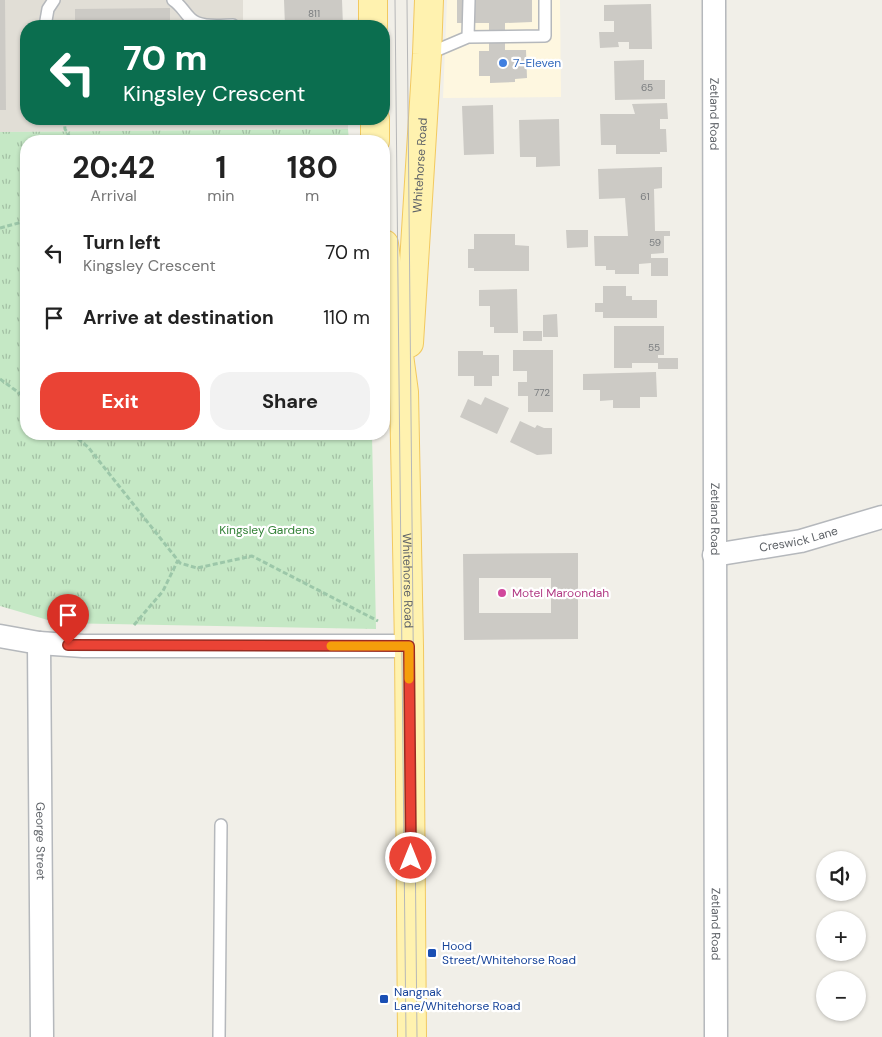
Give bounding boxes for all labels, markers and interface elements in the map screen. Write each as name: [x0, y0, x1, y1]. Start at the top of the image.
house number: 811: [308, 7, 320, 20]
text: 70 m: [123, 35, 207, 81]
icon: left: [40, 40, 105, 105]
place label: 7-Eleven: [513, 55, 561, 71]
marker: 7-Eleven: [497, 57, 509, 69]
street label: Zetland Road: [706, 78, 722, 150]
text: Kingsley Crescent: [123, 79, 306, 108]
house number: 65: [641, 81, 653, 94]
street label: Whitehorse Road: [409, 117, 431, 213]
text: 20:42: [72, 148, 155, 187]
text: 1: [215, 148, 226, 187]
text: 180: [287, 148, 338, 187]
text: Arrival: [90, 185, 137, 206]
text: min: [207, 185, 235, 206]
text: m: [305, 185, 319, 206]
house number: 61: [640, 190, 650, 203]
text: Turn left: [83, 230, 161, 255]
house number: 59: [649, 236, 661, 249]
icon: left: [40, 239, 68, 267]
text: 70 m: [325, 240, 370, 265]
text: Kingsley Crescent: [83, 255, 216, 276]
icon: arrive: [40, 304, 68, 332]
text: Arrive at destination: [83, 305, 274, 330]
text: 110 m: [323, 305, 370, 330]
house number: 55: [648, 341, 660, 354]
button: Exit: [40, 372, 200, 430]
button: Share: [210, 372, 370, 430]
house number: 772: [534, 386, 550, 399]
street label: Zetland Road: [707, 483, 723, 555]
park label: Kingsley Gardens: [219, 522, 315, 538]
street label: Creswick Lane: [758, 522, 840, 556]
street label: Whitehorse Road: [399, 533, 417, 628]
place label: Motel Maroondah: [512, 585, 609, 601]
marker: Motel Maroondah: [496, 587, 508, 599]
pin: [47, 594, 89, 645]
icon: arrive: [54, 601, 82, 629]
street label: George Street: [32, 802, 49, 880]
position arrow: [384, 831, 436, 883]
map controls: [816, 851, 866, 1021]
button: sound: [816, 851, 866, 901]
street label: Zetland Road: [708, 888, 724, 960]
button: +: [816, 911, 866, 961]
place label: Hood Street/Whitehorse Road: [442, 938, 576, 968]
marker: Hood Street/Whitehorse Road: [426, 947, 438, 959]
button: −: [816, 971, 866, 1021]
place label: Nangnak Lane/Whitehorse Road: [394, 984, 520, 1014]
marker: Nangnak Lane/Whitehorse Road: [378, 993, 390, 1005]

